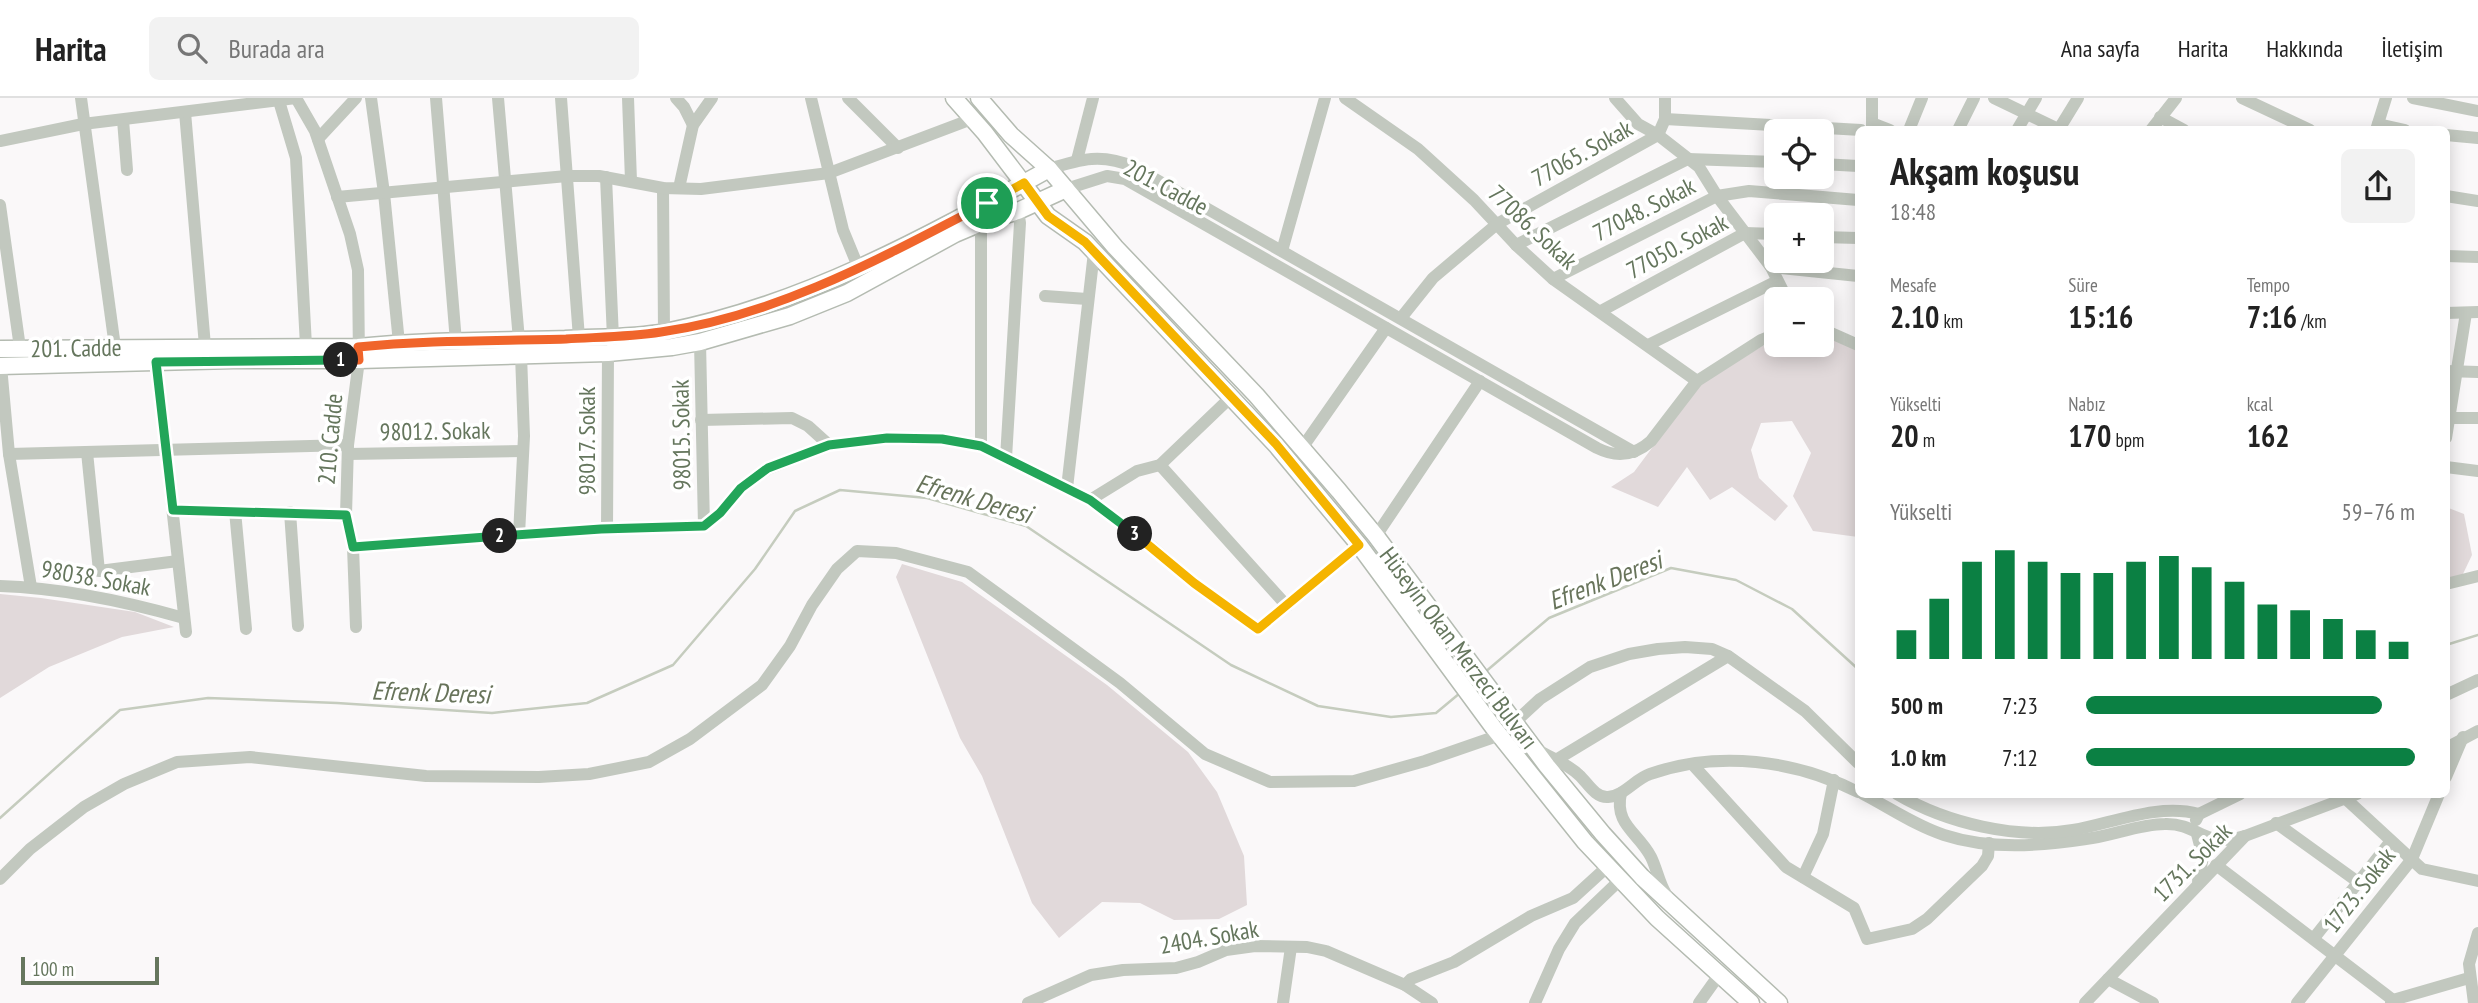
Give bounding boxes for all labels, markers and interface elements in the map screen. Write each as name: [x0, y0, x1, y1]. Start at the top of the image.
search box: [149, 17, 639, 80]
text: Harita: [35, 27, 107, 70]
icon: search: [173, 29, 211, 67]
text: Burada ara: [229, 32, 325, 65]
text: Ana sayfa: [2061, 33, 2140, 64]
text: Harita: [2178, 33, 2228, 64]
text: Hakkında: [2266, 33, 2343, 64]
text: İletişim: [2381, 33, 2443, 64]
street label: 77065. Sokak: [1526, 112, 1638, 193]
map controls: [1764, 119, 1834, 357]
button: locate: [1764, 119, 1834, 189]
text: Akşam koşusu: [1890, 146, 2079, 195]
button: share: [2341, 149, 2415, 223]
street label: 201. Cadde: [1118, 152, 1214, 222]
street label: 77048. Sokak: [1588, 170, 1701, 248]
pin: [957, 173, 1017, 233]
street label: 77086. Sokak: [1482, 178, 1585, 277]
icon: arrive: [968, 184, 1006, 222]
text: 18:48: [1890, 197, 1936, 226]
button: +: [1764, 203, 1834, 273]
street label: 77050. Sokak: [1621, 206, 1734, 286]
text: Mesafe: [1890, 273, 1937, 297]
text: Süre: [2068, 273, 2098, 297]
text: Tempo: [2247, 273, 2290, 297]
button: −: [1764, 287, 1834, 357]
text: 2.10: [1890, 297, 1939, 336]
text: 15:16: [2068, 297, 2133, 336]
text: 7:16: [2247, 297, 2297, 336]
text: km: [1939, 309, 1963, 333]
text: /km: [2297, 309, 2327, 333]
street label: 201. Cadde: [30, 332, 122, 364]
pin: 1: [324, 342, 358, 378]
text: 1: [336, 347, 345, 371]
street label: 98015. Sokak: [665, 379, 697, 491]
street label: 98017. Sokak: [571, 386, 602, 495]
street label: 210. Cadde: [311, 392, 349, 486]
text: Yükselti: [1890, 392, 1941, 416]
text: Nabız: [2068, 392, 2105, 416]
text: kcal: [2247, 392, 2273, 416]
street label: 98012. Sokak: [379, 415, 491, 447]
text: 20: [1890, 416, 1919, 455]
text: 170: [2068, 416, 2111, 455]
text: 162: [2247, 416, 2290, 455]
text: m: [1919, 428, 1935, 452]
text: bpm: [2111, 428, 2144, 452]
water label: Efrenk Deresi: [912, 466, 1039, 531]
text: Yükselti: [1890, 497, 1952, 526]
text: 59–76 m: [2342, 497, 2415, 526]
pin: 3: [1118, 516, 1152, 551]
pin: 2: [482, 518, 518, 554]
text: 3: [1130, 521, 1139, 545]
text: 2: [495, 523, 504, 547]
street label: Hüseyin Okan Merzeci Bulvarı: [1373, 541, 1545, 755]
water label: Efrenk Deresi: [1544, 542, 1669, 617]
street label: 98038. Sokak: [39, 553, 154, 603]
water label: Efrenk Deresi: [371, 673, 494, 711]
text: 500 m: [1890, 691, 1943, 720]
text: 7:23: [2002, 691, 2038, 720]
text: 1.0 km: [1890, 743, 1946, 772]
text: 7:12: [2002, 743, 2038, 772]
street label: 1731. Sokak: [2146, 815, 2239, 908]
street label: 1723. Sokak: [2316, 841, 2402, 939]
street label: 2404. Sokak: [1157, 913, 1262, 961]
scale bar: [21, 954, 159, 986]
text: 100 m: [32, 957, 74, 981]

